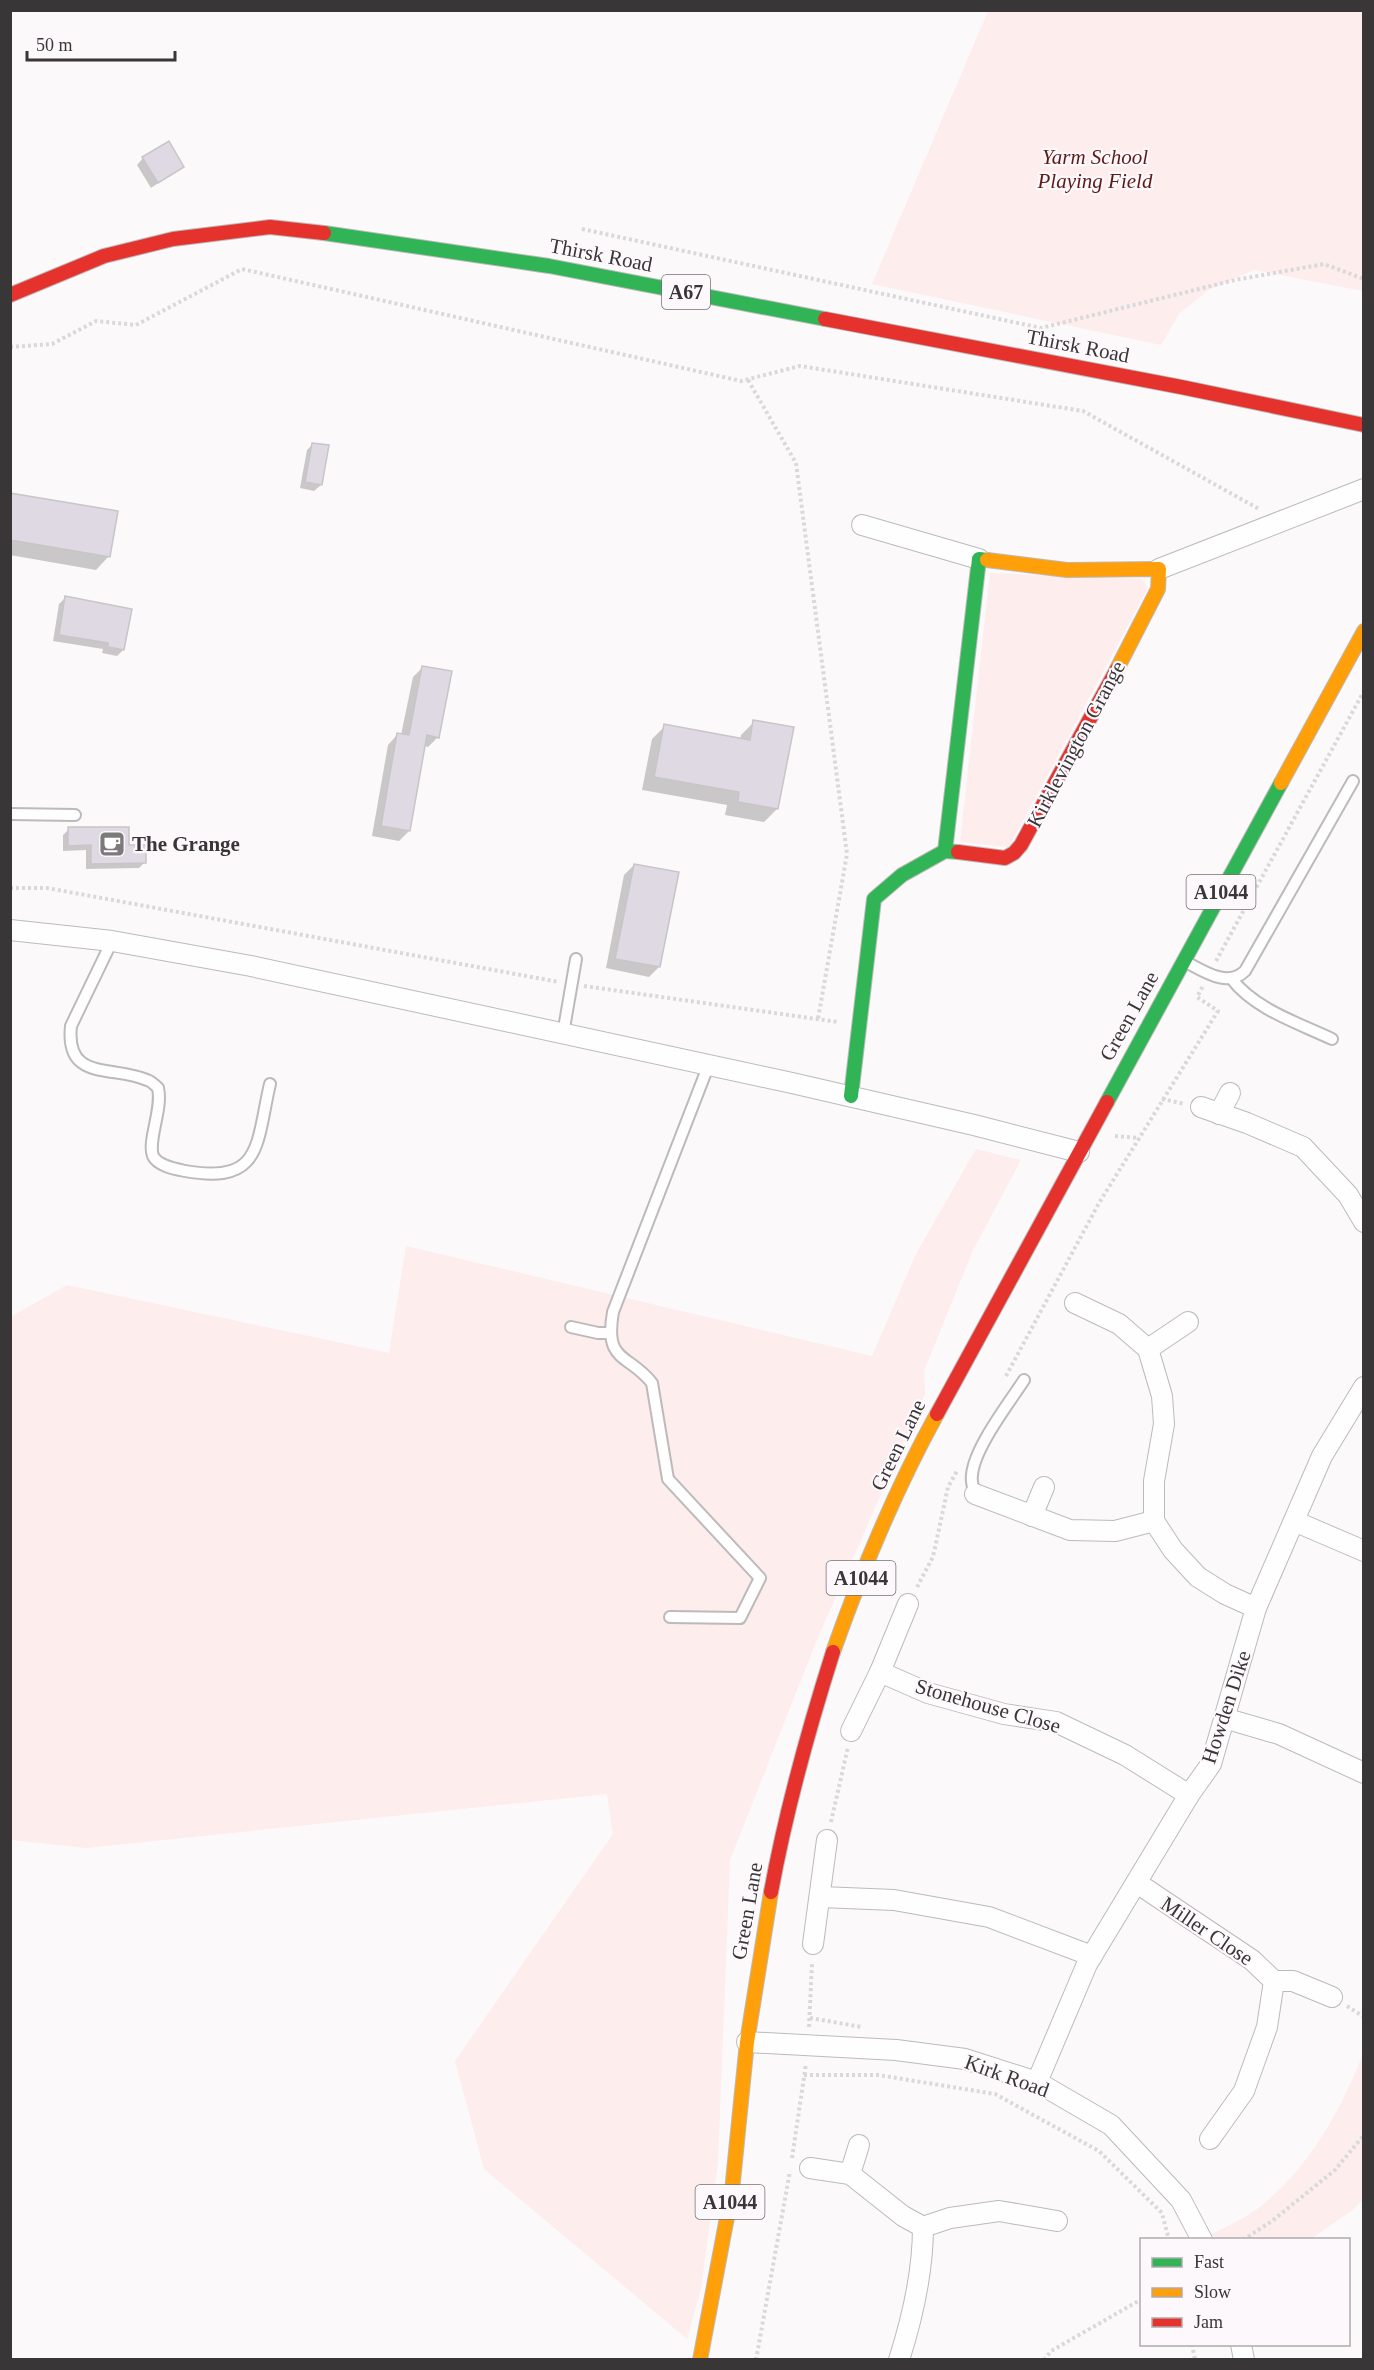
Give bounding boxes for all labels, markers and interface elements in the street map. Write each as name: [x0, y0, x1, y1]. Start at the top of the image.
scale bar: [27, 24, 176, 62]
text: 50 m: [36, 35, 73, 55]
park label: Yarm School Playing Field: [1037, 145, 1153, 193]
street label: Thirsk Road: [547, 233, 655, 277]
road number: A67: [662, 275, 710, 309]
street label: Thirsk Road: [1024, 324, 1132, 368]
street label: Kirklevington Grange: [1022, 657, 1130, 831]
cafe icon: The Grange: [97, 829, 127, 859]
place label: The Grange: [132, 832, 240, 856]
road number: A1044: [1186, 875, 1256, 909]
street label: Green Lane: [1095, 967, 1163, 1065]
street label: Green Lane: [866, 1395, 930, 1495]
road number: A1044: [826, 1561, 896, 1595]
street label: Howden Dike: [1196, 1648, 1256, 1766]
street label: Stonehouse Close: [913, 1674, 1063, 1738]
street label: Green Lane: [727, 1860, 767, 1962]
street label: Miller Close: [1157, 1892, 1257, 1970]
street label: Kirk Road: [962, 2050, 1053, 2103]
road number: A1044: [696, 2185, 764, 2219]
legend: [1140, 2238, 1350, 2346]
text: Fast: [1194, 2252, 1224, 2272]
text: Slow: [1194, 2282, 1231, 2302]
text: Jam: [1194, 2312, 1223, 2332]

